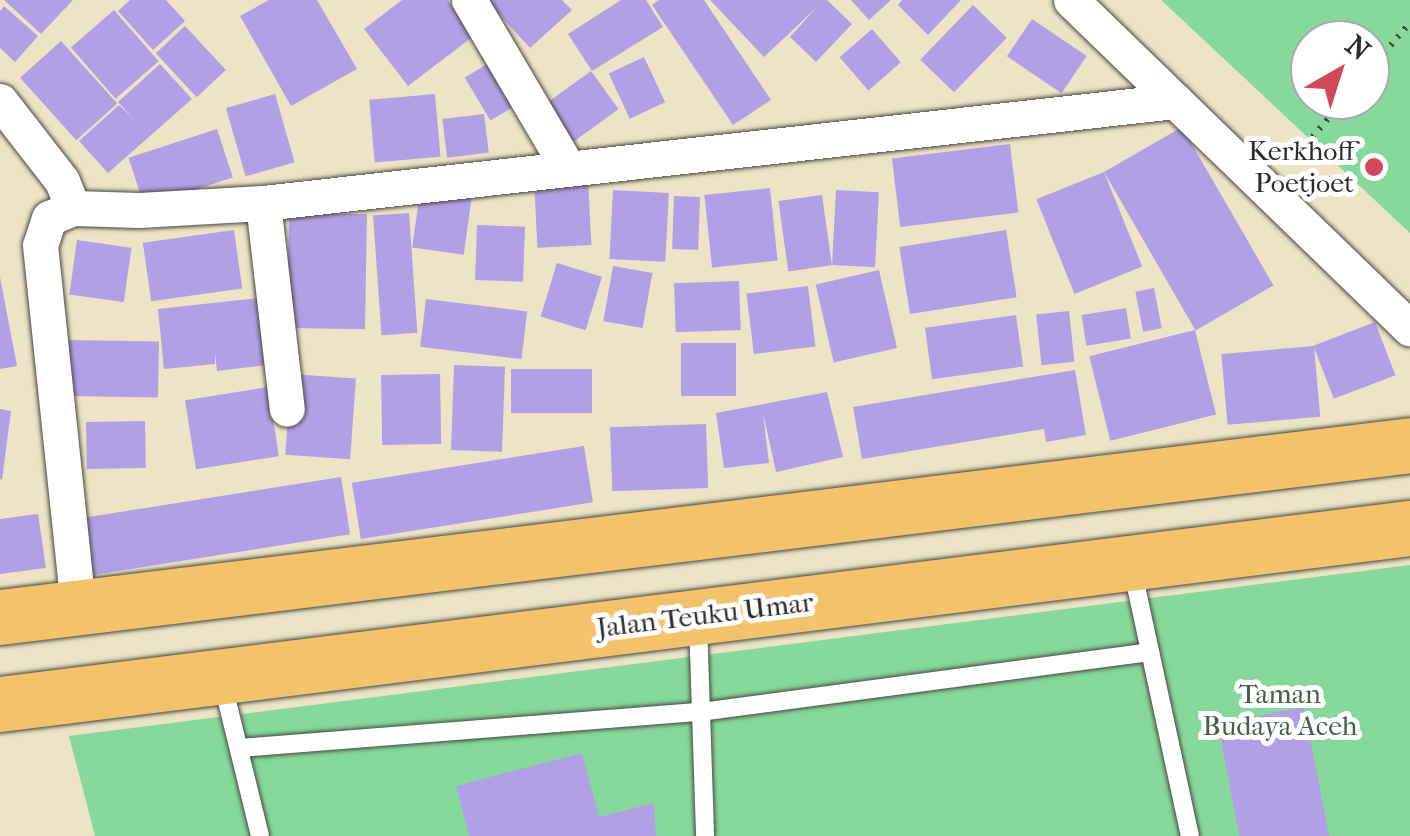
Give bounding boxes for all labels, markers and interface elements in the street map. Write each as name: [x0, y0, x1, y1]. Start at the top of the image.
north arrow: [1290, 20, 1390, 120]
text: N: [1339, 28, 1377, 67]
place label: Kerkhoff Poetjoet: [1248, 134, 1354, 200]
marker: Kerkhoff Poetjoet: [1363, 156, 1385, 178]
street label: Jalan Teuku Umar: [595, 585, 815, 645]
park label: Taman Budaya Aceh: [1202, 677, 1358, 743]

